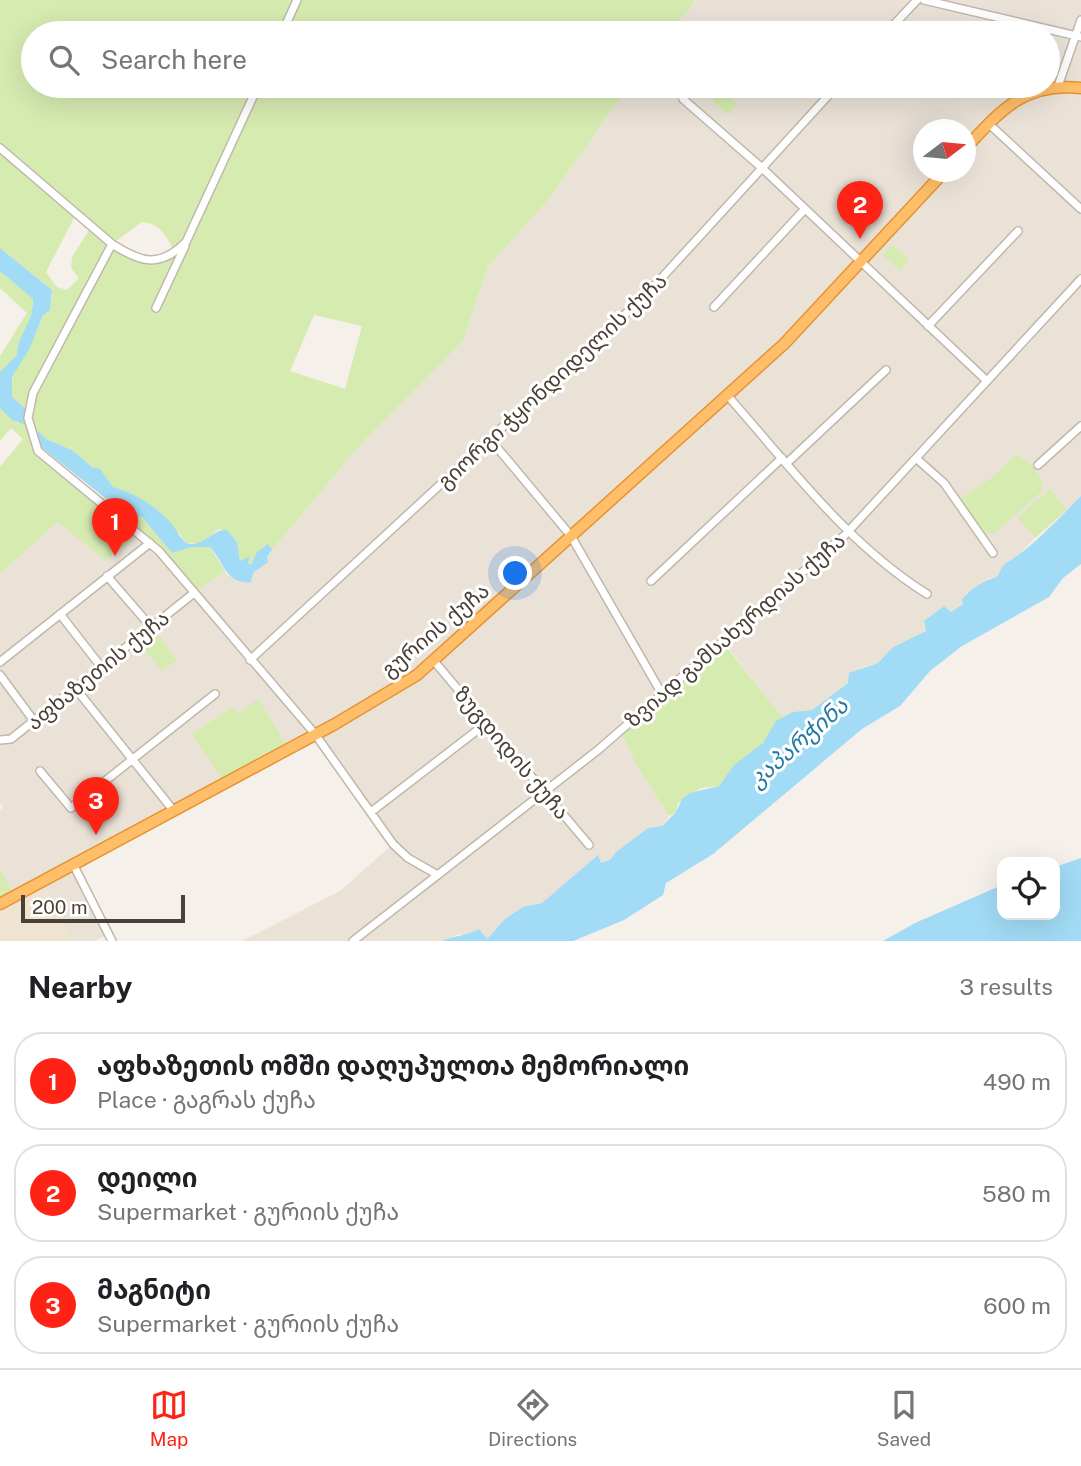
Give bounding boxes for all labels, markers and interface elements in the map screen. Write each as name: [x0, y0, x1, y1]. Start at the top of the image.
search box: [21, 21, 1060, 98]
icon: search: [45, 41, 83, 79]
text: Search here: [101, 44, 247, 75]
north arrow: [913, 119, 976, 182]
pin: 2: [837, 181, 883, 239]
street label: გიორგი ჭყონდიდელის ქუჩა: [432, 268, 672, 495]
pin: 1: [92, 498, 138, 556]
street label: ზვიად გამსახურდიას ქუჩა: [620, 528, 851, 733]
your location: [498, 556, 532, 590]
street label: გურიის ქუჩა: [376, 578, 494, 682]
street label: აფხაზეთის ქუჩა: [22, 605, 174, 735]
street label: ზუგდიდის ქუჩა: [449, 682, 575, 825]
water label: კაპარჭინა: [743, 691, 854, 793]
pin: 3: [73, 777, 119, 835]
map controls: [997, 857, 1060, 920]
button: locate: [997, 857, 1060, 920]
scale bar: [21, 892, 186, 924]
text: 200 m: [32, 896, 88, 918]
text: Nearby: [28, 969, 132, 1005]
text: 3 results: [959, 973, 1053, 1000]
text: აფხაზეთის ომში დაღუპულთა მემორიალი: [97, 1050, 689, 1081]
text: 1: [48, 1068, 58, 1095]
text: 490 m: [983, 1068, 1051, 1095]
text: Place · გაგრას ქუჩა: [97, 1086, 316, 1113]
text: დეილი: [97, 1162, 198, 1193]
text: 2: [46, 1180, 60, 1207]
text: 580 m: [982, 1180, 1051, 1207]
text: Supermarket · გურიის ქუჩა: [97, 1198, 399, 1225]
text: მაგნიტი: [97, 1274, 211, 1305]
text: 3: [45, 1292, 61, 1319]
text: 600 m: [983, 1292, 1051, 1319]
text: Supermarket · გურიის ქუჩა: [97, 1310, 399, 1337]
tab: Map: [150, 1386, 188, 1450]
tab: Directions: [488, 1386, 577, 1450]
tab: Saved: [877, 1386, 931, 1450]

